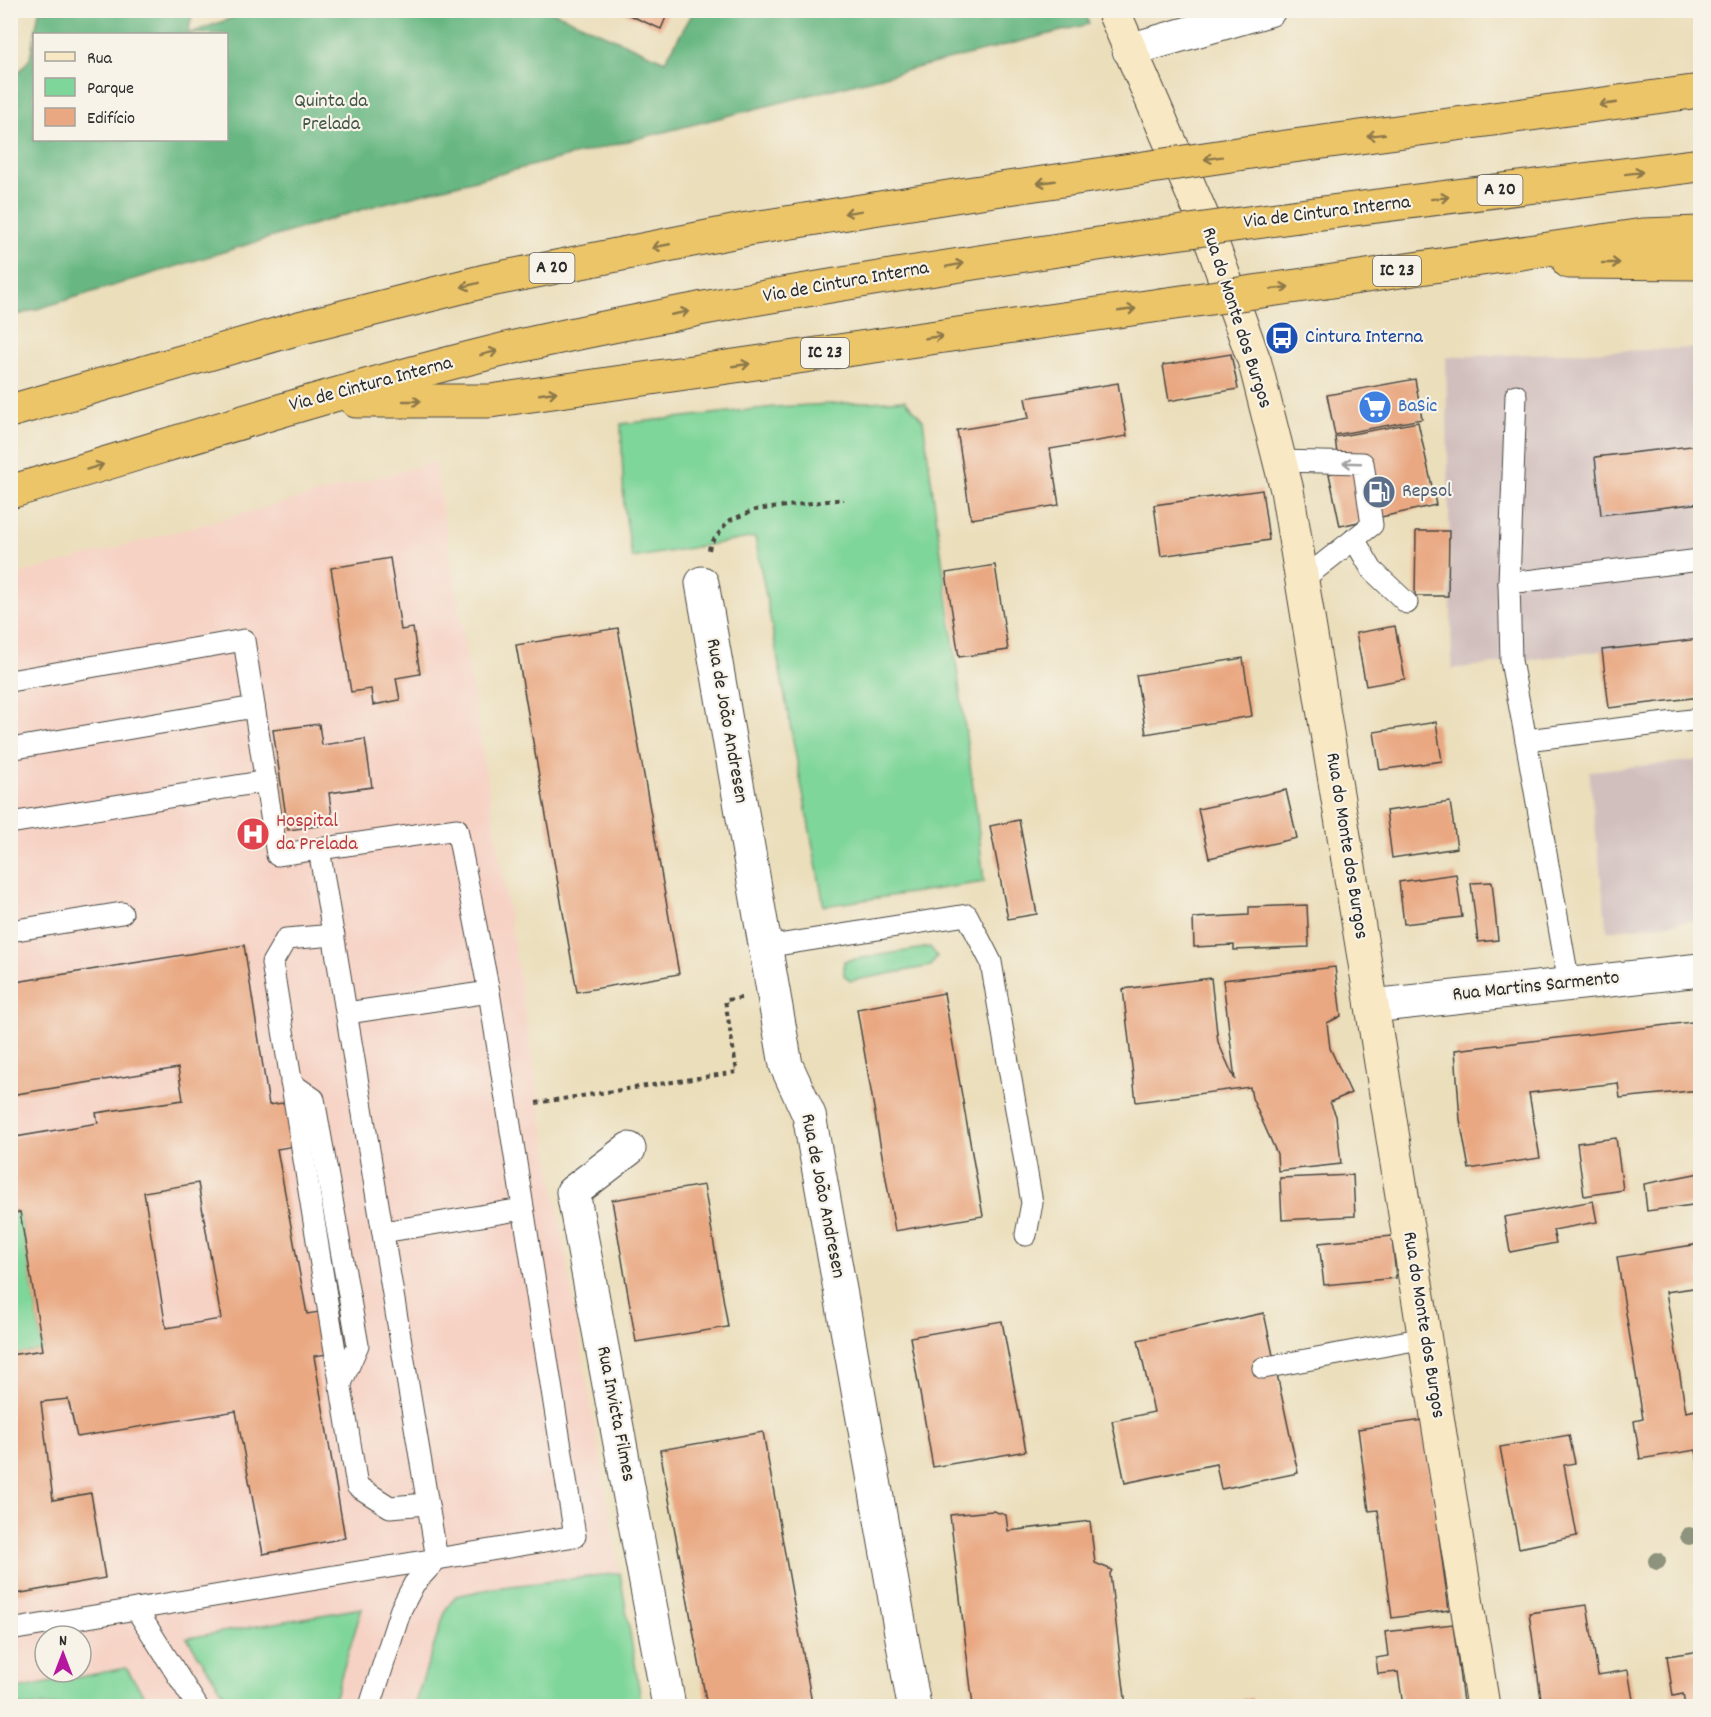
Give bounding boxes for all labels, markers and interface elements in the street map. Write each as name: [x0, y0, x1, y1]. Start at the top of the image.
legend: [33, 33, 228, 141]
text: Rua: [87, 47, 113, 72]
text: Parque: [87, 77, 134, 102]
park label: Quinta da Prelada: [294, 88, 368, 139]
one-way arrow: [1599, 98, 1618, 109]
text: Edifício: [87, 107, 135, 132]
one-way arrow: [1367, 130, 1387, 141]
one-way arrow: [1203, 153, 1223, 164]
one-way arrow: [1623, 168, 1643, 179]
road number: A 20: [1478, 175, 1522, 205]
one-way arrow: [1037, 177, 1057, 188]
street label: Via de Cintura Interna: [1242, 189, 1413, 237]
one-way arrow: [1430, 192, 1450, 203]
one-way arrow: [844, 206, 864, 217]
street label: Rua do Monte dos Burgos: [1194, 224, 1278, 412]
one-way arrow: [652, 241, 672, 252]
road number: A 20: [530, 253, 574, 283]
street label: Via de Cintura Interna: [761, 255, 932, 311]
road number: IC 23: [1373, 256, 1421, 286]
one-way arrow: [1600, 257, 1620, 269]
one-way arrow: [945, 259, 964, 270]
one-way arrow: [461, 279, 480, 291]
one-way arrow: [1270, 282, 1290, 293]
one-way arrow: [1117, 304, 1137, 315]
one-way arrow: [670, 307, 690, 318]
bus stop icon: Cintura Interna: [1264, 320, 1300, 356]
place label: Cintura Interna: [1305, 324, 1423, 352]
one-way arrow: [924, 332, 944, 343]
road number: IC 23: [801, 338, 849, 368]
one-way arrow: [480, 347, 499, 358]
street label: Via de Cintura Interna: [286, 350, 456, 420]
one-way arrow: [731, 359, 751, 370]
one-way arrow: [538, 387, 558, 398]
supermarket icon: BaSic: [1357, 389, 1393, 425]
place label: BaSic: [1398, 393, 1437, 421]
one-way arrow: [401, 395, 421, 407]
one-way arrow: [1342, 457, 1362, 469]
one-way arrow: [85, 461, 104, 472]
fuel station icon: Repsol: [1361, 474, 1397, 510]
place label: Repsol: [1402, 478, 1452, 506]
street label: Rua de João Andresen: [698, 636, 754, 806]
street label: Rua do Monte dos Burgos: [1317, 751, 1375, 941]
place label: Hospital da Prelada: [276, 808, 358, 859]
hospital icon: Hospital da Prelada: [235, 816, 271, 852]
street label: Rua Martins Sarmento: [1451, 964, 1621, 1010]
street label: Rua de João Andresen: [792, 1111, 852, 1281]
street label: Rua do Monte dos Burgos: [1394, 1230, 1452, 1420]
street label: Rua Invicta Filmes: [588, 1344, 642, 1484]
north arrow: [33, 1624, 93, 1684]
text: N: [59, 1630, 67, 1653]

